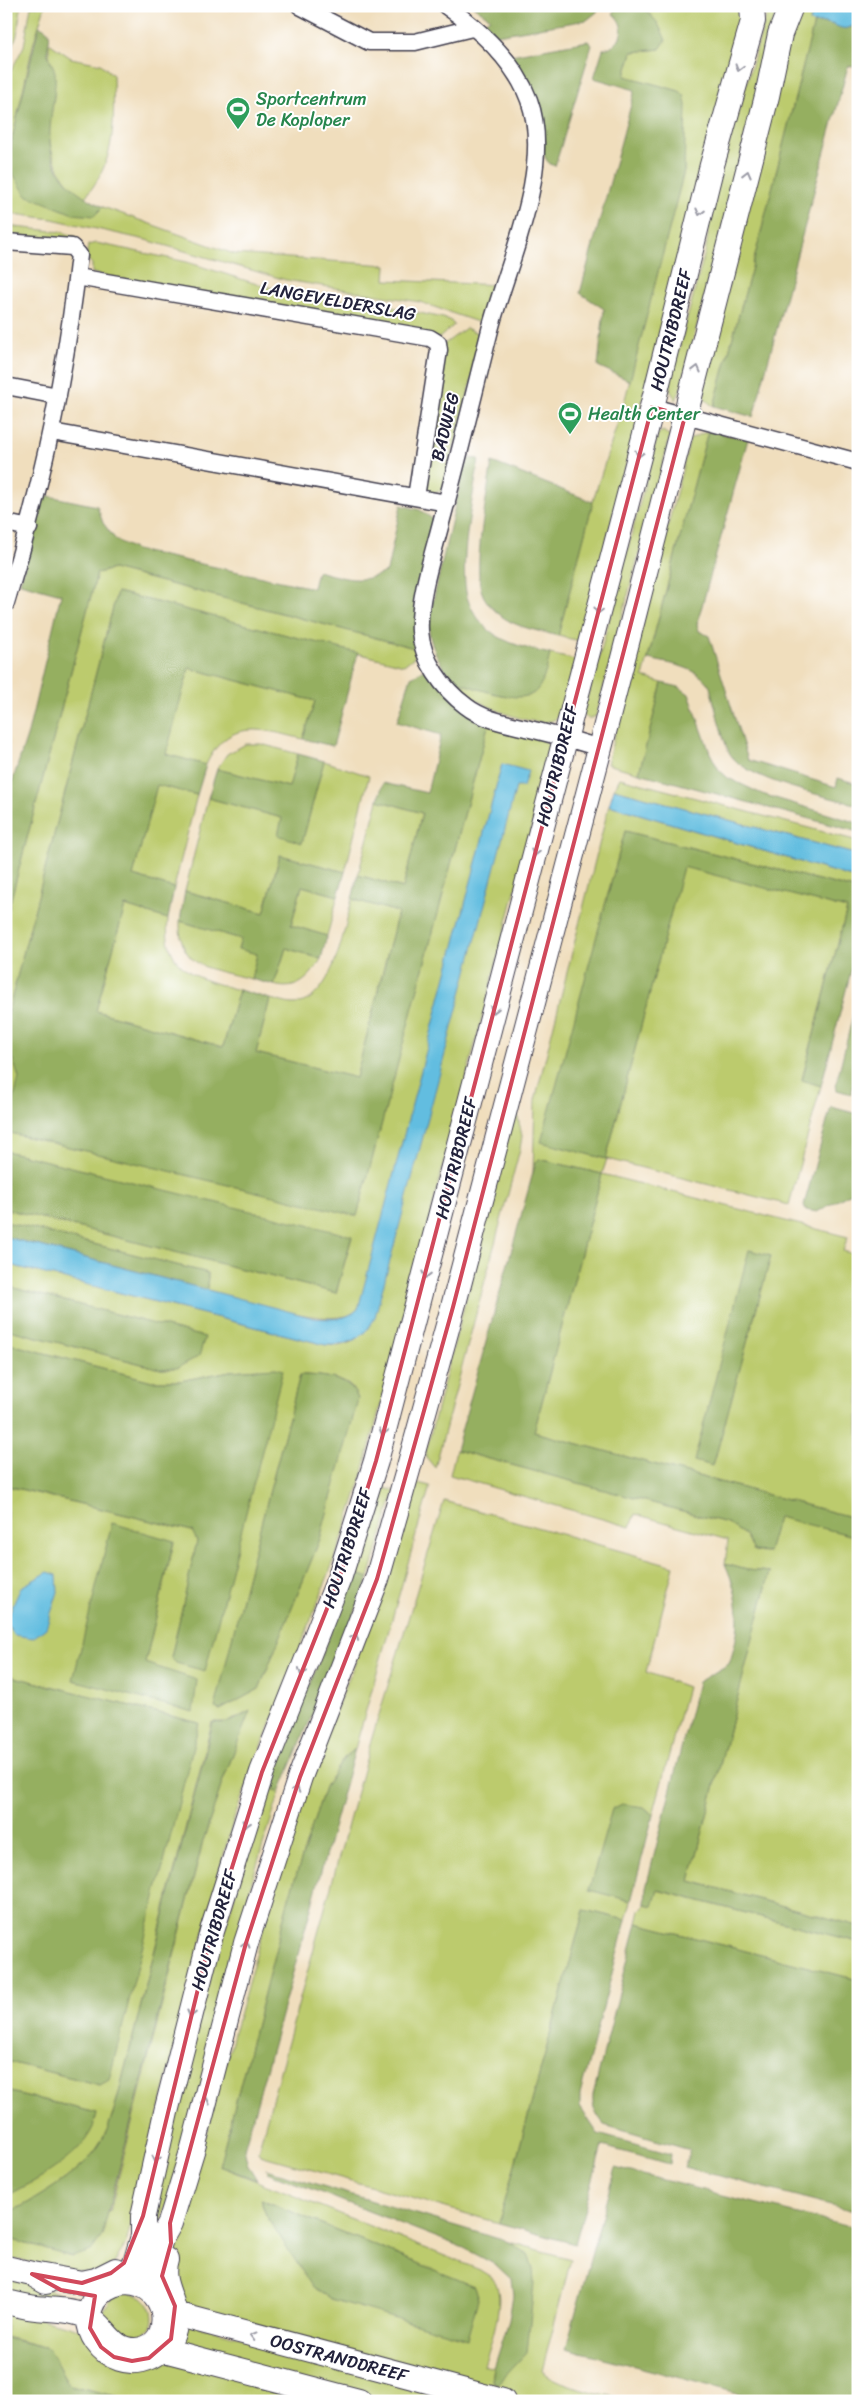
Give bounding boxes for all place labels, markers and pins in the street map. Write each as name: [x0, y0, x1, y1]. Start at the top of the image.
place label: Sportcentrum De Koploper: [256, 83, 367, 136]
sports icon: Sportcentrum De Koploper: [225, 96, 251, 130]
place label: Health Center: [588, 398, 702, 430]
sports icon: Health Center: [557, 401, 583, 435]

